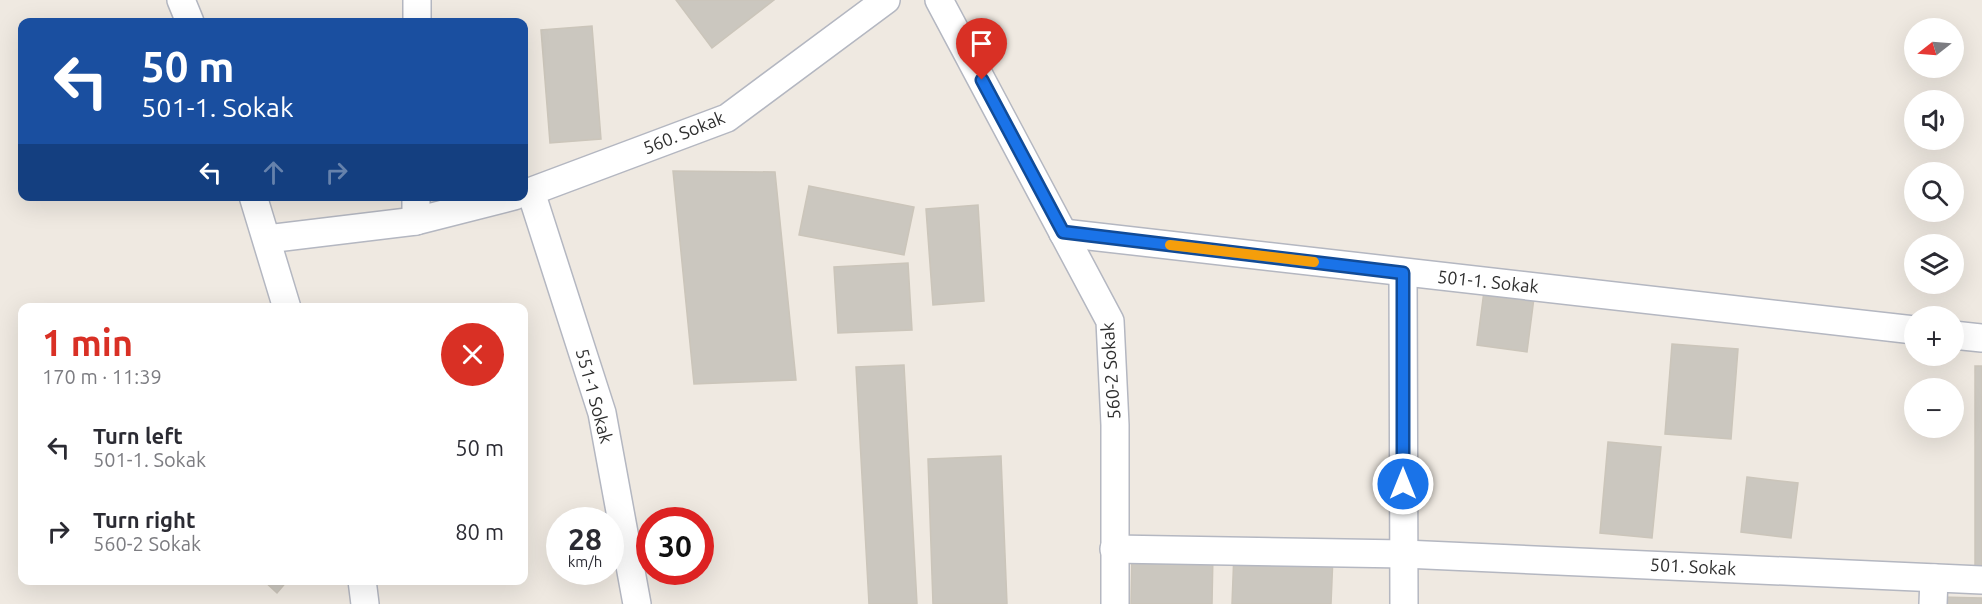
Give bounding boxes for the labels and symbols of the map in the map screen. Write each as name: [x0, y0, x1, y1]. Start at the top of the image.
pin: [956, 18, 1007, 80]
north arrow: [1904, 18, 1964, 78]
street label: 560. Sokak: [640, 107, 727, 158]
street label: 501-1. Sokak: [1436, 266, 1540, 296]
street label: 560-2 Sokak: [1097, 322, 1123, 420]
street label: 551-1 Sokak: [573, 346, 617, 445]
position arrow: [1371, 452, 1435, 516]
speed limit sign: 30: [636, 507, 714, 585]
street label: 501. Sokak: [1649, 554, 1737, 578]

